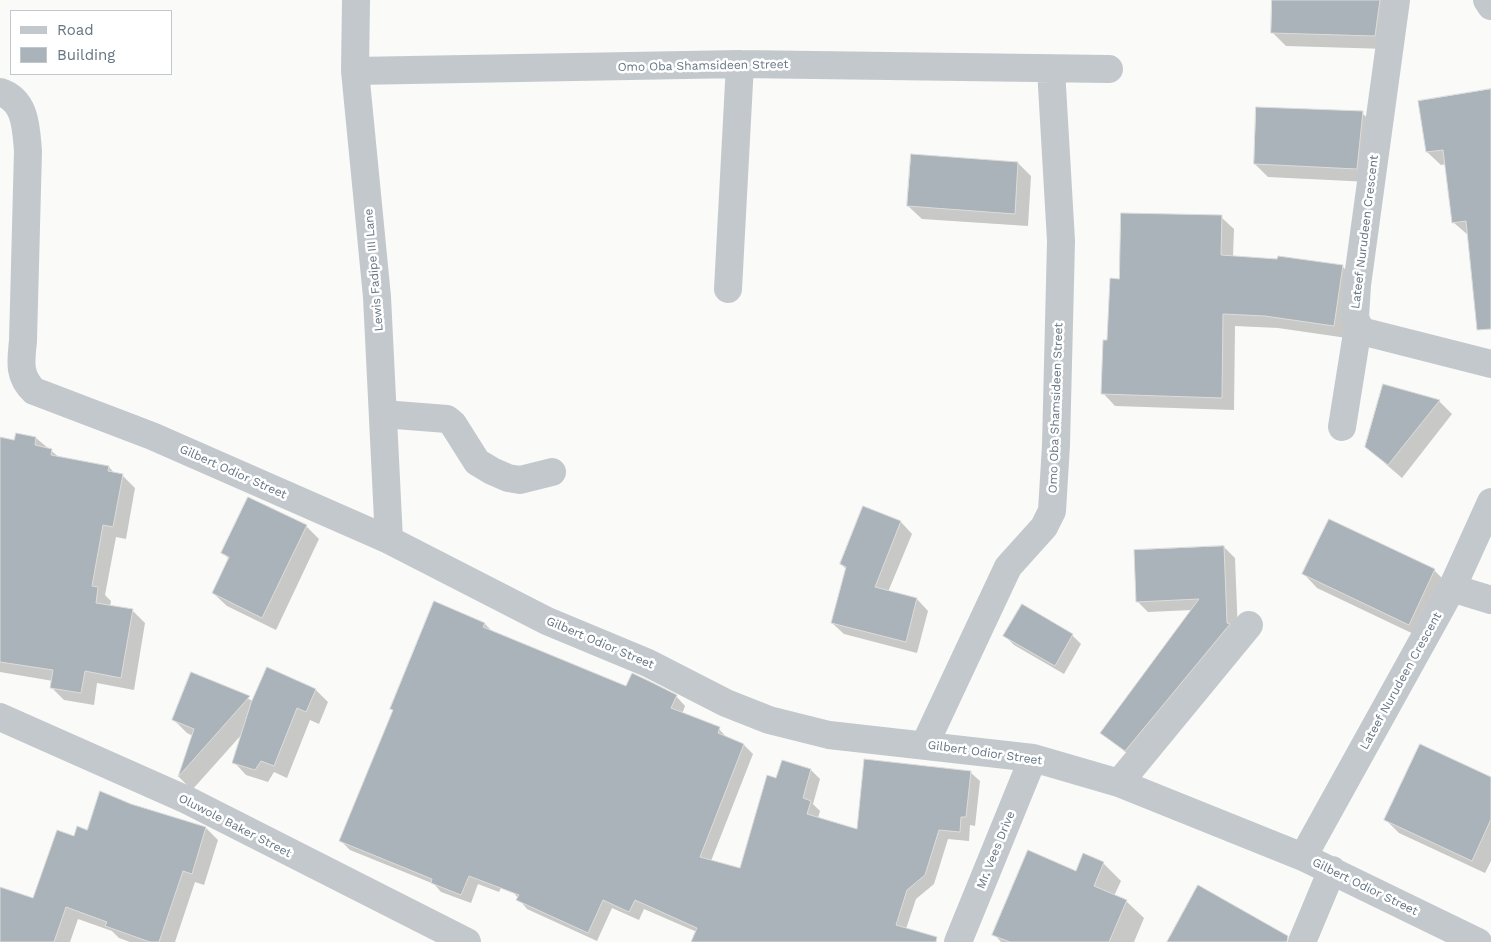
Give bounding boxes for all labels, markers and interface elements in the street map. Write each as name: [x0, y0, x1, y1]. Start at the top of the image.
legend: [10, 10, 172, 75]
text: Road: [57, 21, 94, 39]
text: Building: [57, 46, 115, 64]
street label: Omo Oba Shamsideen Street: [617, 57, 789, 75]
street label: Lateef Nurudeen Crescent: [1348, 154, 1382, 310]
street label: Lewis Fadipe III Lane: [361, 208, 387, 332]
street label: Omo Oba Shamsideen Street: [1046, 322, 1066, 494]
street label: Gilbert Odior Street: [177, 442, 289, 502]
street label: Lateef Nurudeen Crescent: [1357, 610, 1445, 752]
street label: Gilbert Odior Street: [544, 614, 656, 672]
street label: Gilbert Odior Street: [927, 738, 1043, 768]
street label: Oluwole Baker Street: [176, 791, 294, 861]
street label: Mr. Vees Drive: [974, 809, 1018, 891]
street label: Gilbert Odior Street: [1310, 855, 1420, 919]

